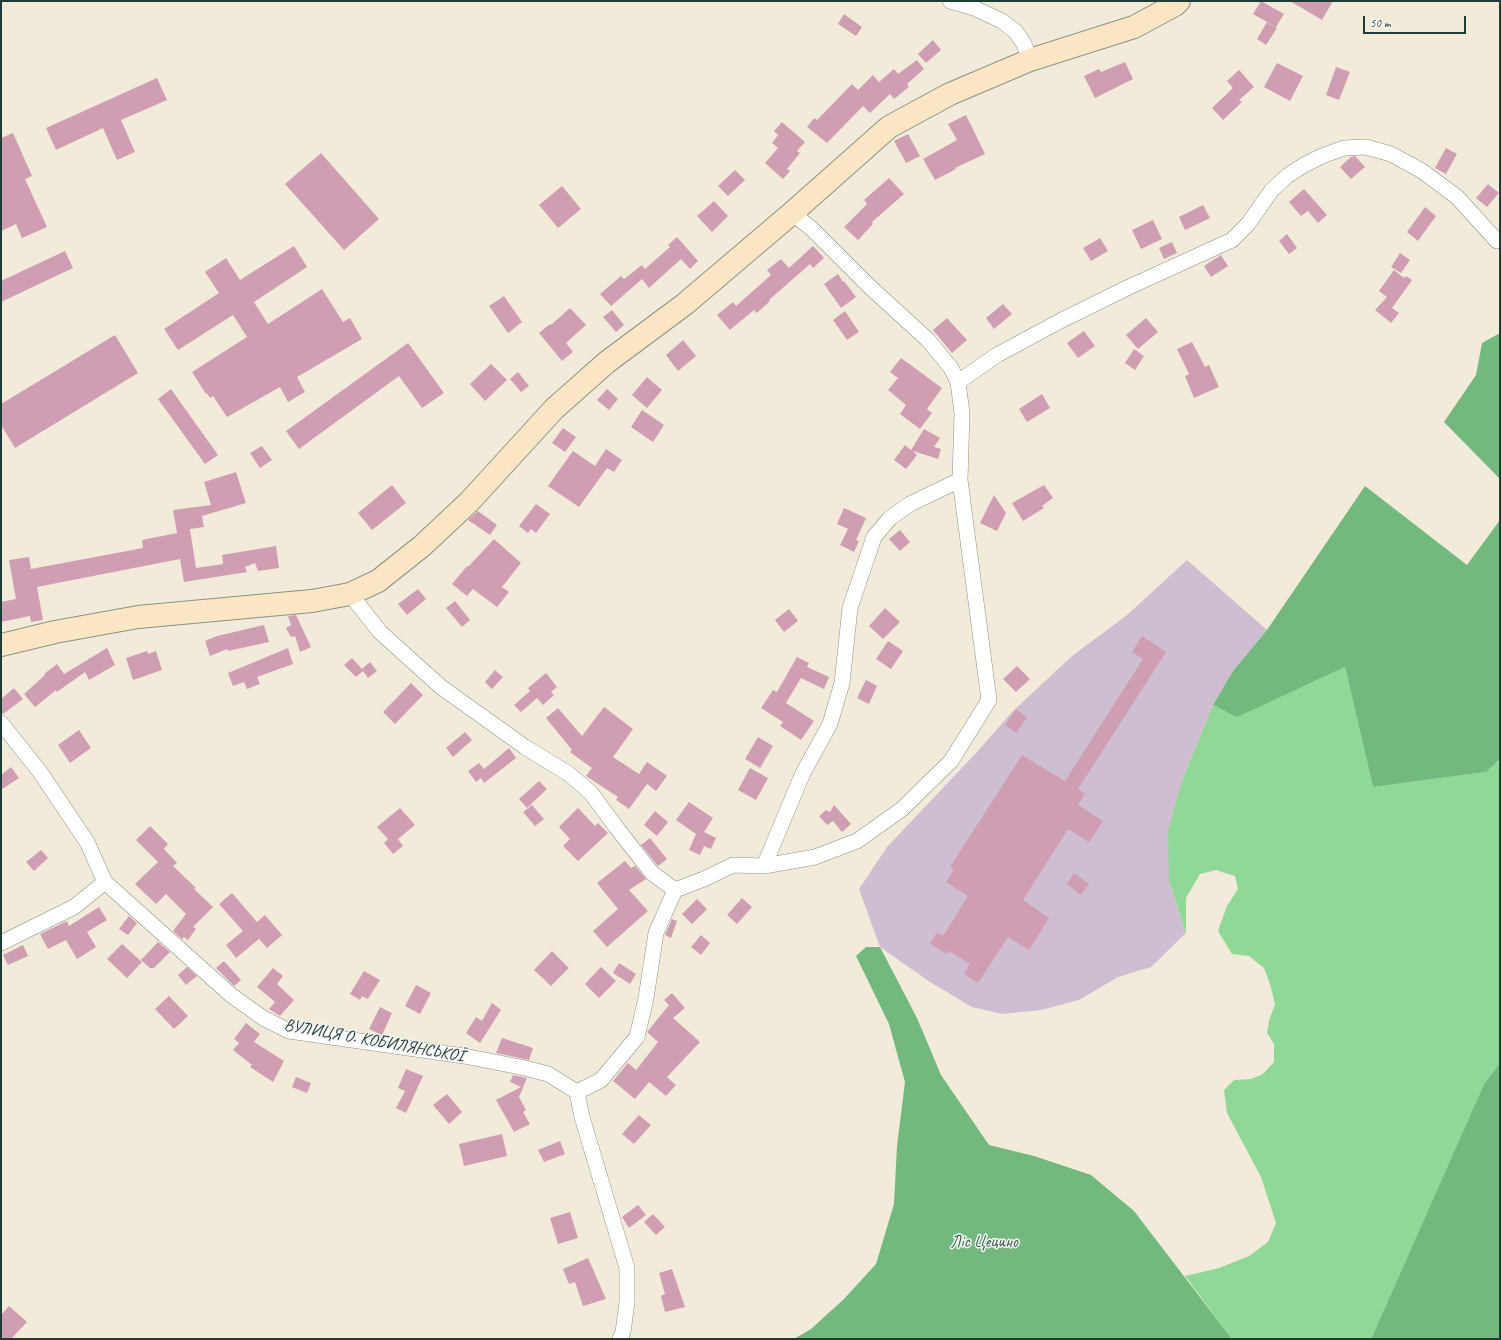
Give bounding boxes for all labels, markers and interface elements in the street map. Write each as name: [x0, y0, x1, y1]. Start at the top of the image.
scale bar: [1365, 8, 1468, 34]
text: 50 m: [1370, 15, 1390, 31]
street label: ВУЛИЦЯ О. КОБИЛЯНСЬКОЇ: [282, 1015, 466, 1067]
park label: Ліс Цецино: [950, 1233, 1018, 1253]

